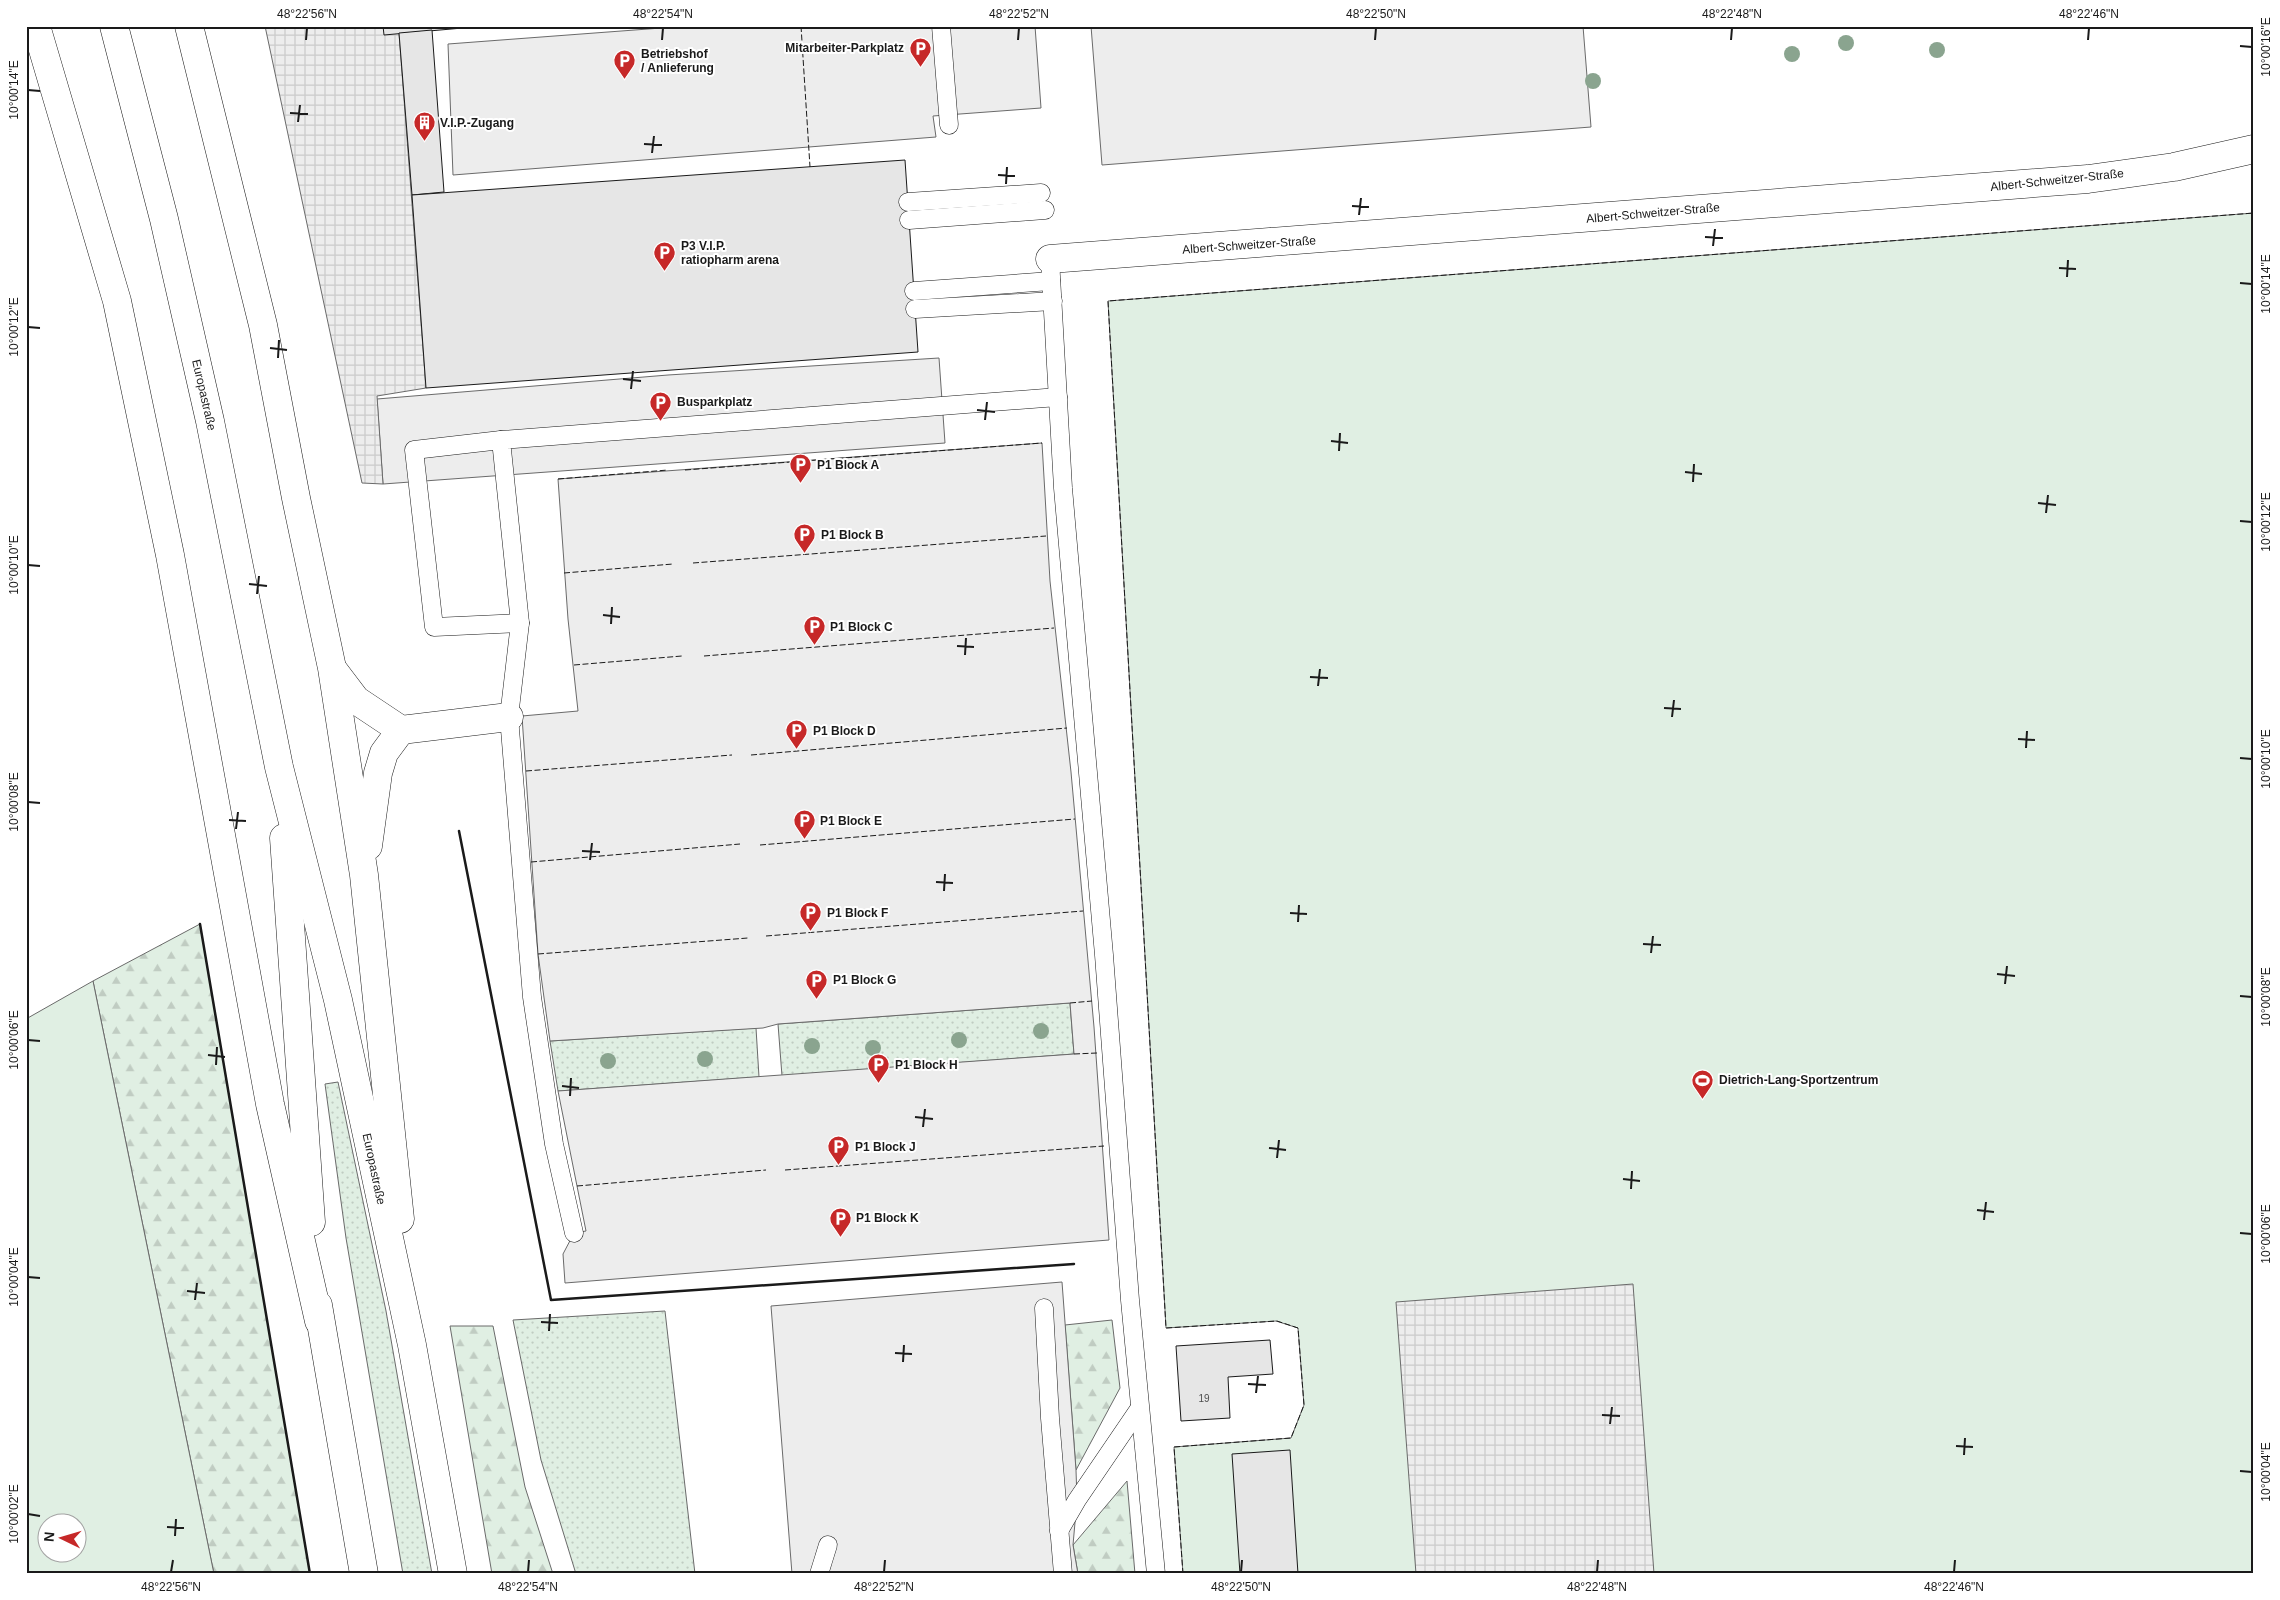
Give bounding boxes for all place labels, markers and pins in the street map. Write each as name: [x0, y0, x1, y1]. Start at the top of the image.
parking icon: Mitarbeiter-Parkplatz: [908, 36, 932, 67]
place label: Mitarbeiter-Parkplatz: [785, 41, 904, 55]
place label: Betriebshof / Anlieferung: [641, 47, 714, 75]
parking icon: Betriebshof / Anlieferung: [613, 49, 637, 80]
building icon: V.I.P.-Zugang: [412, 111, 436, 142]
place label: V.I.P.-Zugang: [440, 116, 514, 130]
place label: P3 V.I.P. ratiopharm arena: [681, 239, 779, 267]
parking icon: P3 V.I.P. ratiopharm arena: [653, 241, 677, 272]
parking icon: Busparkplatz: [649, 390, 673, 421]
place label: Busparkplatz: [677, 395, 752, 409]
parking icon: P1 Block A: [789, 453, 813, 484]
place label: P1 Block A: [817, 458, 880, 472]
parking icon: P1 Block B: [793, 523, 817, 554]
place label: P1 Block B: [821, 528, 884, 542]
parking icon: P1 Block C: [802, 615, 826, 646]
place label: P1 Block C: [830, 620, 893, 634]
parking icon: P1 Block D: [785, 719, 809, 750]
place label: P1 Block D: [813, 724, 876, 738]
parking icon: P1 Block E: [792, 809, 816, 840]
place label: P1 Block E: [820, 814, 882, 828]
parking icon: P1 Block F: [799, 901, 823, 932]
place label: P1 Block F: [827, 906, 888, 920]
parking icon: P1 Block G: [805, 968, 829, 999]
place label: P1 Block G: [833, 973, 896, 987]
parking icon: P1 Block H: [867, 1053, 891, 1084]
place label: P1 Block H: [895, 1058, 958, 1072]
sports icon: Dietrich-Lang-Sportzentrum: [1691, 1068, 1715, 1099]
place label: Dietrich-Lang-Sportzentrum: [1719, 1073, 1878, 1087]
parking icon: P1 Block J: [827, 1135, 851, 1166]
place label: P1 Block J: [855, 1140, 916, 1154]
parking icon: P1 Block K: [828, 1206, 852, 1237]
place label: P1 Block K: [856, 1211, 919, 1225]

